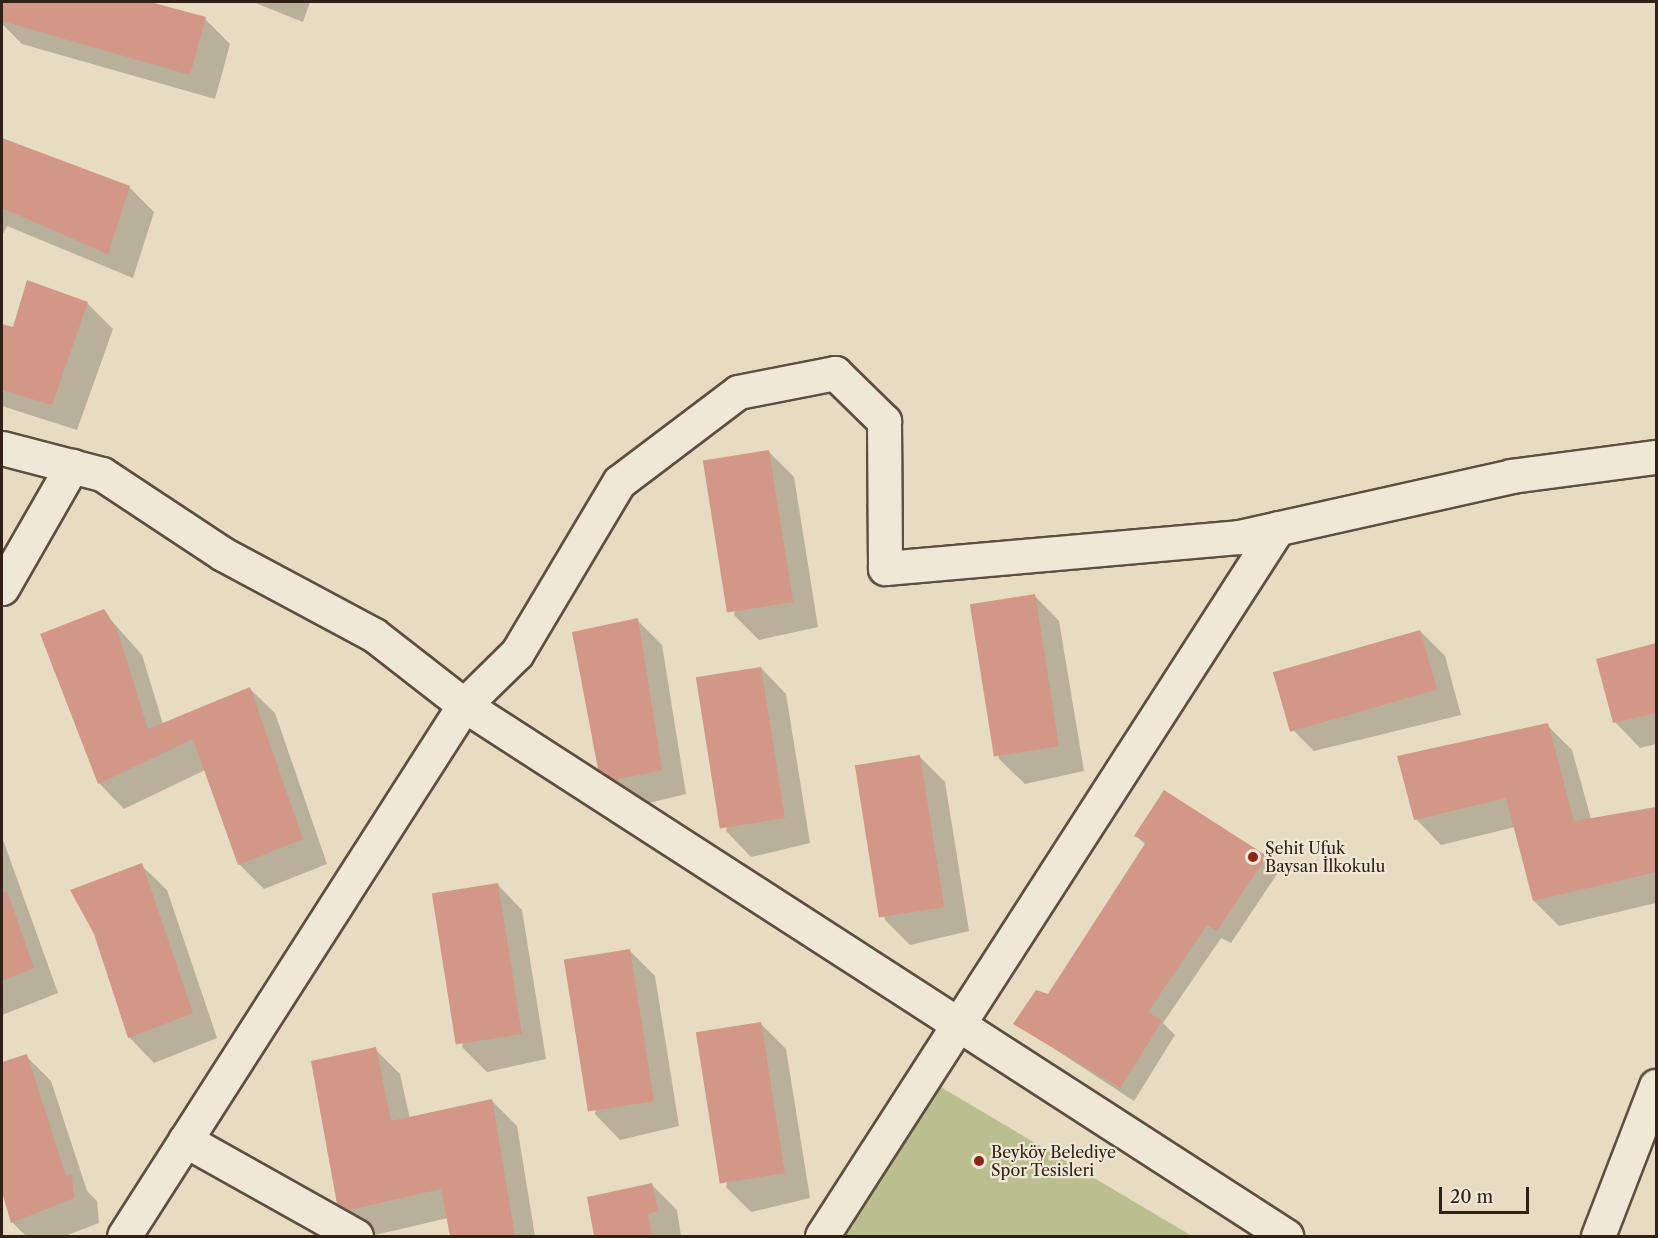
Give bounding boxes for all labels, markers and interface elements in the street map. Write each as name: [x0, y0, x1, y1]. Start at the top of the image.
place label: Şehit Ufuk Baysan İlkokulu: [1265, 838, 1385, 876]
marker: Şehit Ufuk Baysan İlkokulu: [1246, 850, 1260, 864]
place label: Beyköy Belediye Spor Tesisleri: [991, 1142, 1116, 1180]
marker: Beyköy Belediye Spor Tesisleri: [972, 1154, 986, 1168]
scale bar: [1442, 1175, 1532, 1213]
text: 20 m: [1450, 1186, 1493, 1208]

